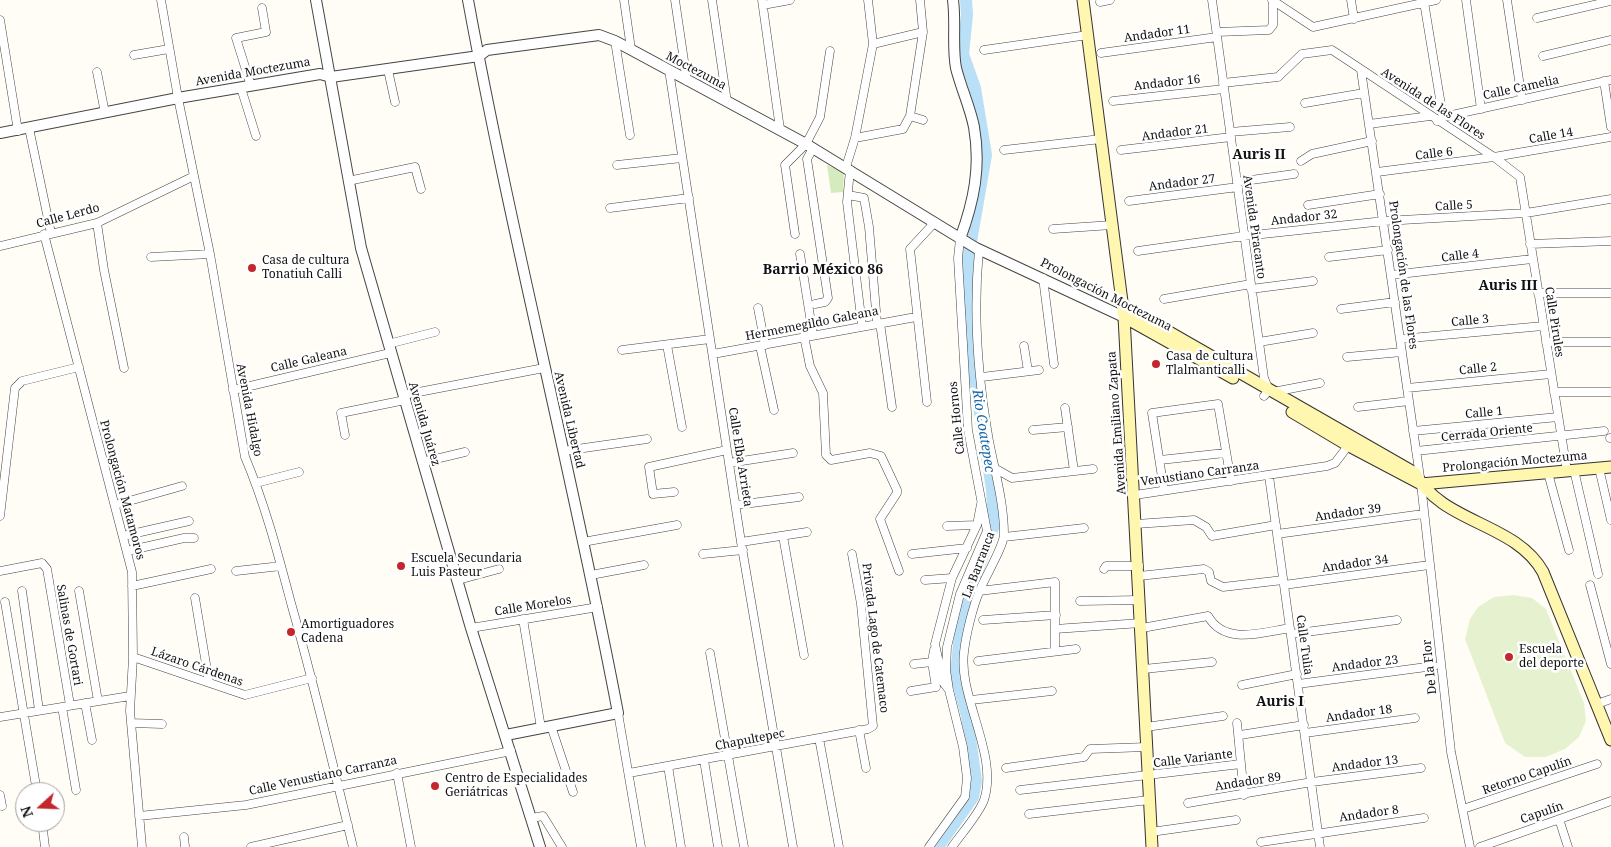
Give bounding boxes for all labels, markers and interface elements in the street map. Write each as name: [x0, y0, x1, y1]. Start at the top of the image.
street label: Andador 11: [1123, 22, 1191, 46]
street label: Moctezuma: [663, 49, 729, 93]
street label: Avenida Moctezuma: [194, 55, 312, 89]
street label: Avenida de las Flores: [1378, 65, 1488, 143]
street label: Andador 16: [1133, 72, 1201, 94]
street label: Calle Camelia: [1482, 73, 1560, 103]
street label: Andador 21: [1141, 122, 1209, 144]
street label: Calle 14: [1528, 125, 1574, 147]
street label: Calle 6: [1414, 145, 1454, 163]
district label: Auris II: [1232, 147, 1286, 163]
street label: Andador 27: [1148, 172, 1216, 194]
street label: Avenida Piracanto: [1240, 174, 1268, 280]
street label: Calle 5: [1435, 198, 1473, 214]
street label: Prolongación de las Flores: [1385, 200, 1421, 350]
street label: Calle Lerdo: [35, 201, 101, 231]
street label: Andador 32: [1270, 207, 1338, 229]
street label: Calle 4: [1440, 247, 1480, 265]
place label: Casa de cultura Tonatiuh Calli: [262, 254, 350, 282]
street label: Prolongación Moctezuma: [1038, 256, 1174, 334]
marker: Casa de cultura Tonatiuh Calli: [246, 262, 258, 274]
district label: Barrio México 86: [763, 262, 883, 278]
district label: Auris III: [1478, 278, 1538, 294]
street label: Calle Pirules: [1541, 286, 1567, 358]
street label: Hermemegildo Galeana: [744, 304, 880, 344]
street label: Calle 3: [1451, 312, 1489, 330]
street label: Calle Galeana: [269, 344, 349, 376]
place label: Casa de cultura Tlalmanticalli: [1166, 350, 1254, 378]
street label: Avenida Emiliano Zapata: [1105, 351, 1129, 495]
marker: Casa de cultura Tlalmanticalli: [1150, 358, 1162, 370]
street label: Calle 2: [1458, 360, 1498, 378]
street label: Avenida Hidalgo: [233, 362, 265, 458]
street label: Avenida Libertad: [551, 370, 587, 470]
street label: Avenida Juárez: [405, 380, 443, 468]
street label: Calle Hornos: [946, 381, 968, 455]
water label: Rio Coatepec: [968, 388, 998, 474]
street label: Calle 1: [1465, 404, 1503, 422]
street label: Calle Elba Arrieta: [725, 406, 755, 508]
street label: Prolongación Matamoros: [96, 418, 148, 562]
street label: Cerrada Oriente: [1440, 421, 1534, 445]
street label: Prolongación Moctezuma: [1442, 448, 1588, 476]
street label: Venustiano Carranza: [1140, 459, 1260, 489]
street label: Andador 39: [1314, 501, 1382, 525]
street label: La Barranca: [960, 530, 998, 600]
place label: Escuela Secundaria Luis Pasteur: [411, 552, 522, 580]
street label: Andador 34: [1321, 552, 1389, 576]
marker: Escuela Secundaria Luis Pasteur: [395, 560, 407, 572]
street label: Privada Lago de Catemaco: [859, 562, 891, 714]
street label: Salinas de Gortari: [53, 583, 85, 687]
street label: Calle Morelos: [494, 593, 572, 619]
street label: Calle Tulia: [1293, 614, 1315, 676]
place label: Amortiguadores Cadena: [301, 618, 394, 646]
marker: Amortiguadores Cadena: [285, 626, 297, 638]
street label: De la Flor: [1420, 639, 1440, 695]
place label: Escuela del deporte: [1519, 643, 1584, 671]
street label: Lázaro Cárdenas: [149, 645, 245, 689]
marker: Escuela del deporte: [1503, 651, 1515, 663]
street label: Andador 23: [1331, 653, 1399, 675]
district label: Auris I: [1256, 694, 1304, 710]
street label: Andador 18: [1325, 702, 1393, 726]
street label: Chapultepec: [714, 726, 786, 754]
street label: Calle Variante: [1152, 747, 1234, 771]
street label: Calle Venustiano Carranza: [248, 753, 398, 799]
street label: Andador 13: [1331, 753, 1399, 775]
street label: Retorno Capulín: [1481, 754, 1573, 798]
street label: Andador 89: [1214, 770, 1282, 794]
place label: Centro de Especialidades Geriátricas: [445, 772, 587, 800]
marker: Centro de Especialidades Geriátricas: [429, 780, 441, 792]
north arrow: [15, 782, 65, 832]
street label: Capulín: [1519, 799, 1565, 827]
street label: Andador 8: [1338, 803, 1400, 825]
text: N: [16, 804, 37, 820]

